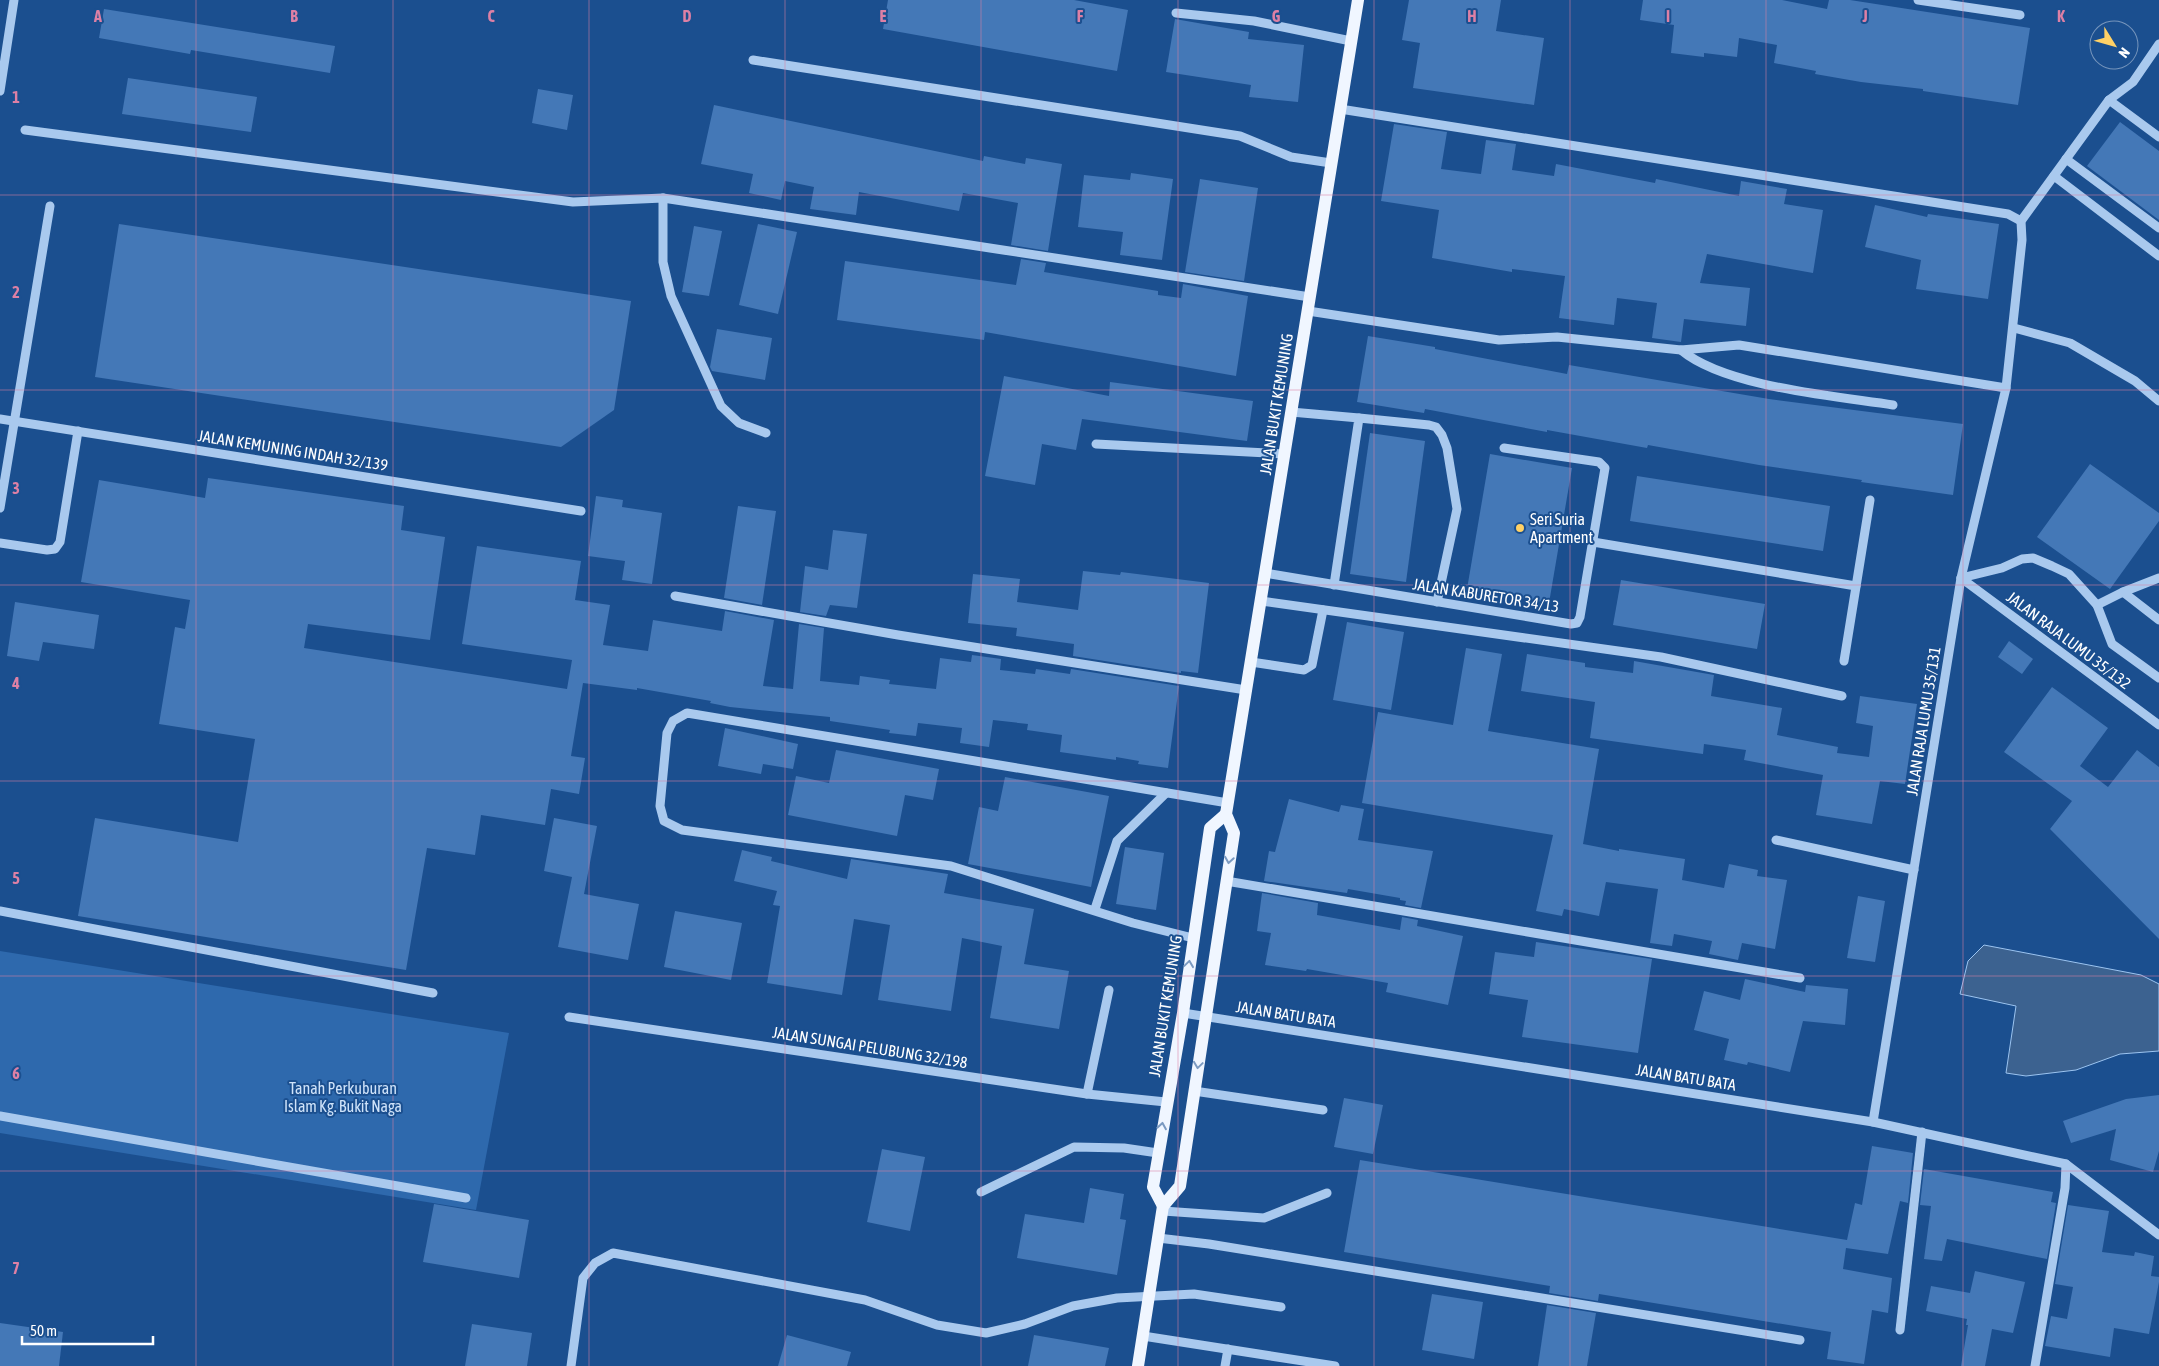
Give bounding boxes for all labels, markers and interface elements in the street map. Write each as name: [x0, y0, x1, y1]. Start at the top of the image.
text: A: [93, 7, 102, 25]
text: B: [290, 7, 298, 25]
text: C: [487, 7, 495, 25]
text: D: [683, 7, 692, 25]
text: E: [880, 7, 887, 25]
text: F: [1077, 7, 1084, 25]
text: G: [1272, 7, 1281, 25]
text: H: [1467, 7, 1477, 25]
text: I: [1666, 7, 1670, 25]
text: J: [1861, 7, 1868, 25]
text: K: [2057, 7, 2065, 25]
north arrow: [2089, 20, 2139, 70]
text: N: [2116, 45, 2133, 61]
text: 1: [12, 88, 20, 106]
text: 2: [12, 283, 20, 301]
street label: JALAN BUKIT KEMUNING: [1256, 332, 1296, 476]
street label: JALAN KEMUNING INDAH 32/139: [197, 426, 389, 474]
text: 3: [12, 479, 20, 497]
place label: Seri Suria Apartment: [1530, 510, 1594, 547]
marker: Seri Suria Apartment: [1514, 522, 1526, 534]
street label: JALAN KABURETOR 34/13: [1412, 575, 1560, 615]
street label: JALAN RAJA LUMU 35/132: [2003, 587, 2135, 693]
street label: JALAN RAJA LUMU 35/131: [1902, 645, 1944, 797]
text: 4: [11, 674, 20, 692]
one-way arrow: [1225, 856, 1235, 865]
text: 5: [12, 869, 20, 887]
street label: JALAN BUKIT KEMUNING: [1145, 934, 1185, 1078]
one-way arrow: [1183, 960, 1194, 968]
street label: JALAN BATU BATA: [1235, 997, 1337, 1031]
street label: JALAN SUNGAI PELUBUNG 32/198: [771, 1023, 969, 1071]
street label: JALAN BATU BATA: [1635, 1060, 1737, 1094]
one-way arrow: [1193, 1061, 1204, 1069]
text: 6: [12, 1064, 20, 1082]
park label: Tanah Perkuburan Islam Kg. Bukit Naga: [284, 1079, 402, 1116]
one-way arrow: [1157, 1122, 1167, 1131]
text: 7: [12, 1259, 20, 1277]
scale bar: [22, 1314, 154, 1346]
text: 50 m: [30, 1322, 57, 1339]

